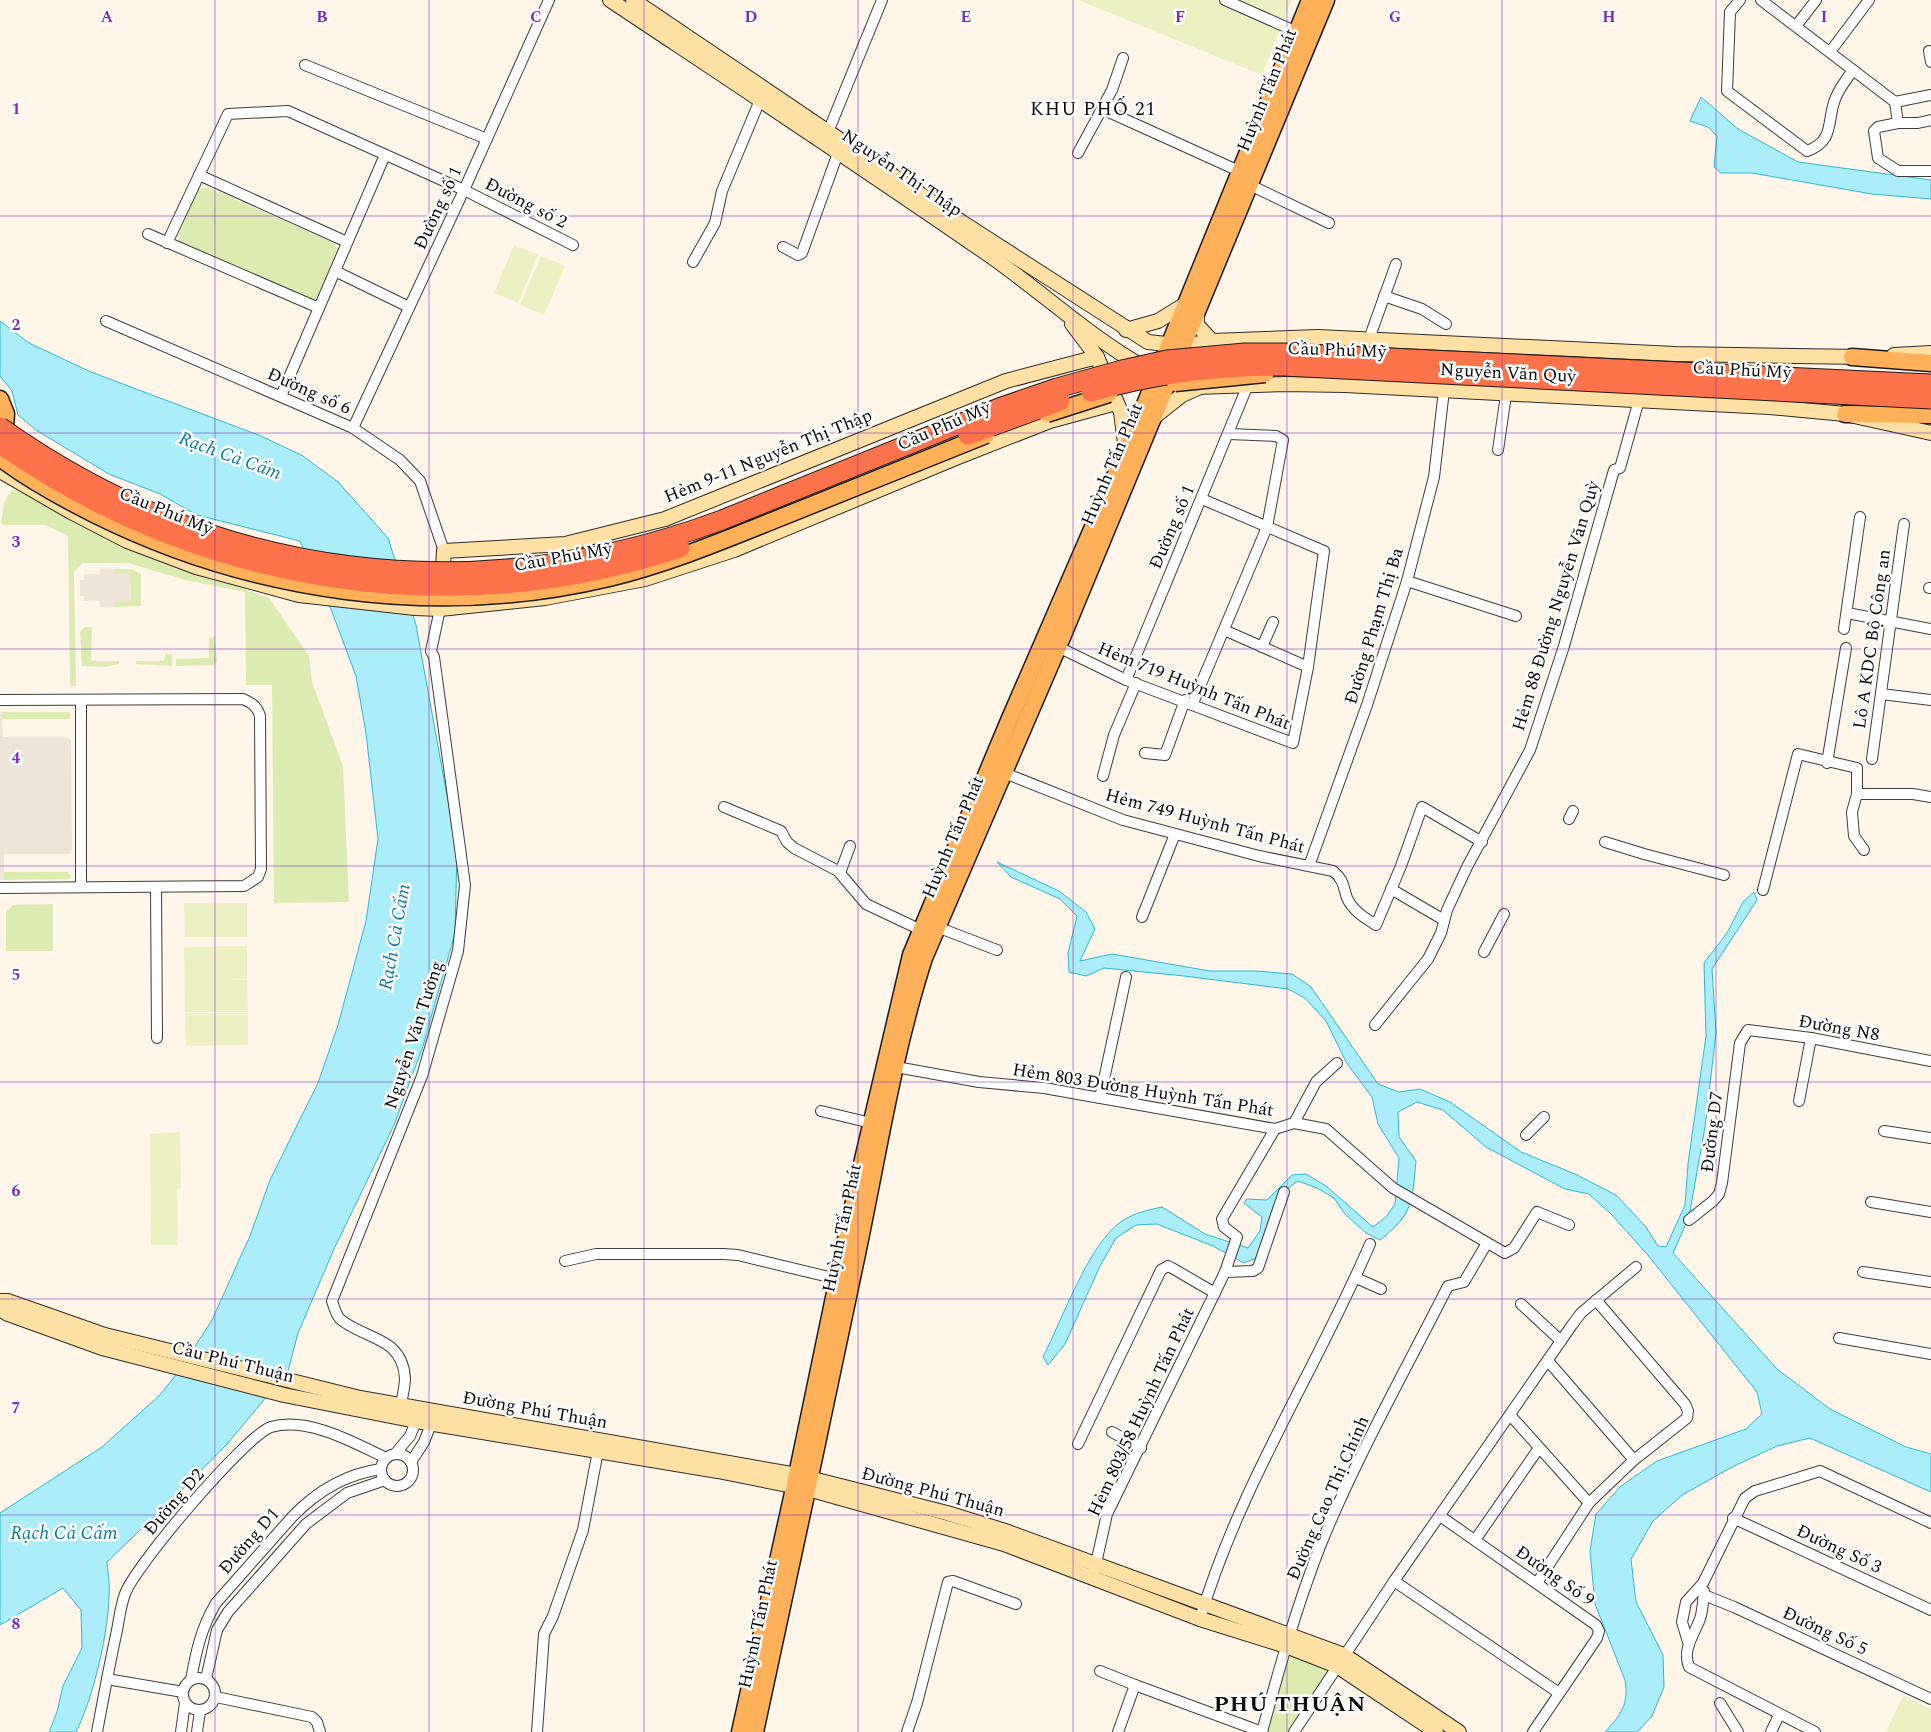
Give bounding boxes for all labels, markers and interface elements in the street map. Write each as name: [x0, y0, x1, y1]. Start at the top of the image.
text: A: [101, 5, 114, 29]
text: B: [316, 5, 328, 29]
text: C: [530, 5, 542, 29]
text: D: [745, 5, 758, 29]
text: E: [961, 5, 971, 29]
text: F: [1175, 5, 1185, 29]
text: G: [1389, 5, 1401, 29]
text: H: [1602, 5, 1616, 29]
text: I: [1821, 5, 1827, 29]
street label: Huỳnh Tấn Phát: [1230, 24, 1304, 156]
district label: KHU PHỐ 21: [1030, 95, 1156, 124]
text: 1: [12, 97, 20, 121]
street label: Nguyễn Thị Thập: [836, 122, 968, 224]
street label: Đường số 1: [407, 162, 469, 254]
street label: Đường số 2: [480, 171, 572, 235]
text: 2: [12, 313, 21, 337]
street label: Cầu Phú Mỹ: [1287, 335, 1388, 365]
street label: Cầu Phú Mỹ: [1692, 354, 1793, 386]
street label: Nguyễn Văn Quỳ: [1439, 356, 1578, 390]
street label: Đường số 6: [263, 360, 355, 422]
street label: Cầu Phú Mỹ: [893, 394, 996, 458]
street label: Huỳnh Tấn Phát: [1074, 398, 1150, 530]
street label: Hẻm 9-11 Nguyễn Thị Thập: [660, 402, 876, 510]
water label: Rạch Cả Cấm: [175, 424, 286, 488]
street label: Hẻm 88 Đường Nguyễn Văn Quỳ: [1505, 476, 1607, 734]
street label: Cầu Phú Mỹ: [115, 480, 218, 543]
street label: Đường số 1: [1142, 481, 1202, 573]
text: 3: [12, 530, 21, 554]
street label: Cầu Phú Mỹ: [512, 535, 615, 579]
street label: Đường Phạm Thị Ba: [1337, 544, 1411, 708]
street label: Lô A KDC Bộ Công an: [1846, 547, 1898, 731]
street label: Hẻm 719 Huỳnh Tấn Phát: [1094, 635, 1294, 737]
text: 4: [12, 746, 21, 770]
street label: Huỳnh Tấn Phát: [915, 771, 991, 903]
street label: Hẻm 749 Huỳnh Tấn Phát: [1102, 781, 1308, 861]
water label: Rạch Cả Cấm: [371, 881, 419, 992]
street label: Nguyễn Văn Tưởng: [377, 957, 451, 1113]
text: 5: [12, 963, 20, 987]
street label: Đường N8: [1796, 1008, 1882, 1048]
street label: Hẻm 803 Đường Huỳnh Tấn Phát: [1010, 1056, 1276, 1124]
street label: Đường D7: [1694, 1090, 1730, 1174]
street label: Huỳnh Tấn Phát: [815, 1161, 869, 1295]
text: 6: [12, 1179, 21, 1203]
street label: Hẻm 803/58 Huỳnh Tấn Phát: [1081, 1303, 1201, 1521]
street label: Cầu Phú Thuận: [169, 1334, 297, 1390]
street label: Đường Phú Thuận: [460, 1384, 610, 1436]
text: 7: [12, 1396, 21, 1420]
street label: Đường Cao Thị Chính: [1280, 1412, 1376, 1584]
street label: Đường Phú Thuận: [858, 1460, 1008, 1524]
street label: Đường D2: [137, 1462, 211, 1542]
street label: Đường D1: [212, 1501, 286, 1581]
street label: Đường Số 3: [1792, 1517, 1886, 1581]
water label: Rạch Cả Cấm: [10, 1519, 118, 1548]
street label: Đường Số 9: [1510, 1539, 1600, 1613]
street label: Huỳnh Tấn Phát: [731, 1557, 785, 1691]
street label: Đường Số 5: [1778, 1599, 1872, 1663]
text: 8: [12, 1612, 21, 1636]
district label: PHÚ THUẬN: [1214, 1688, 1366, 1721]

